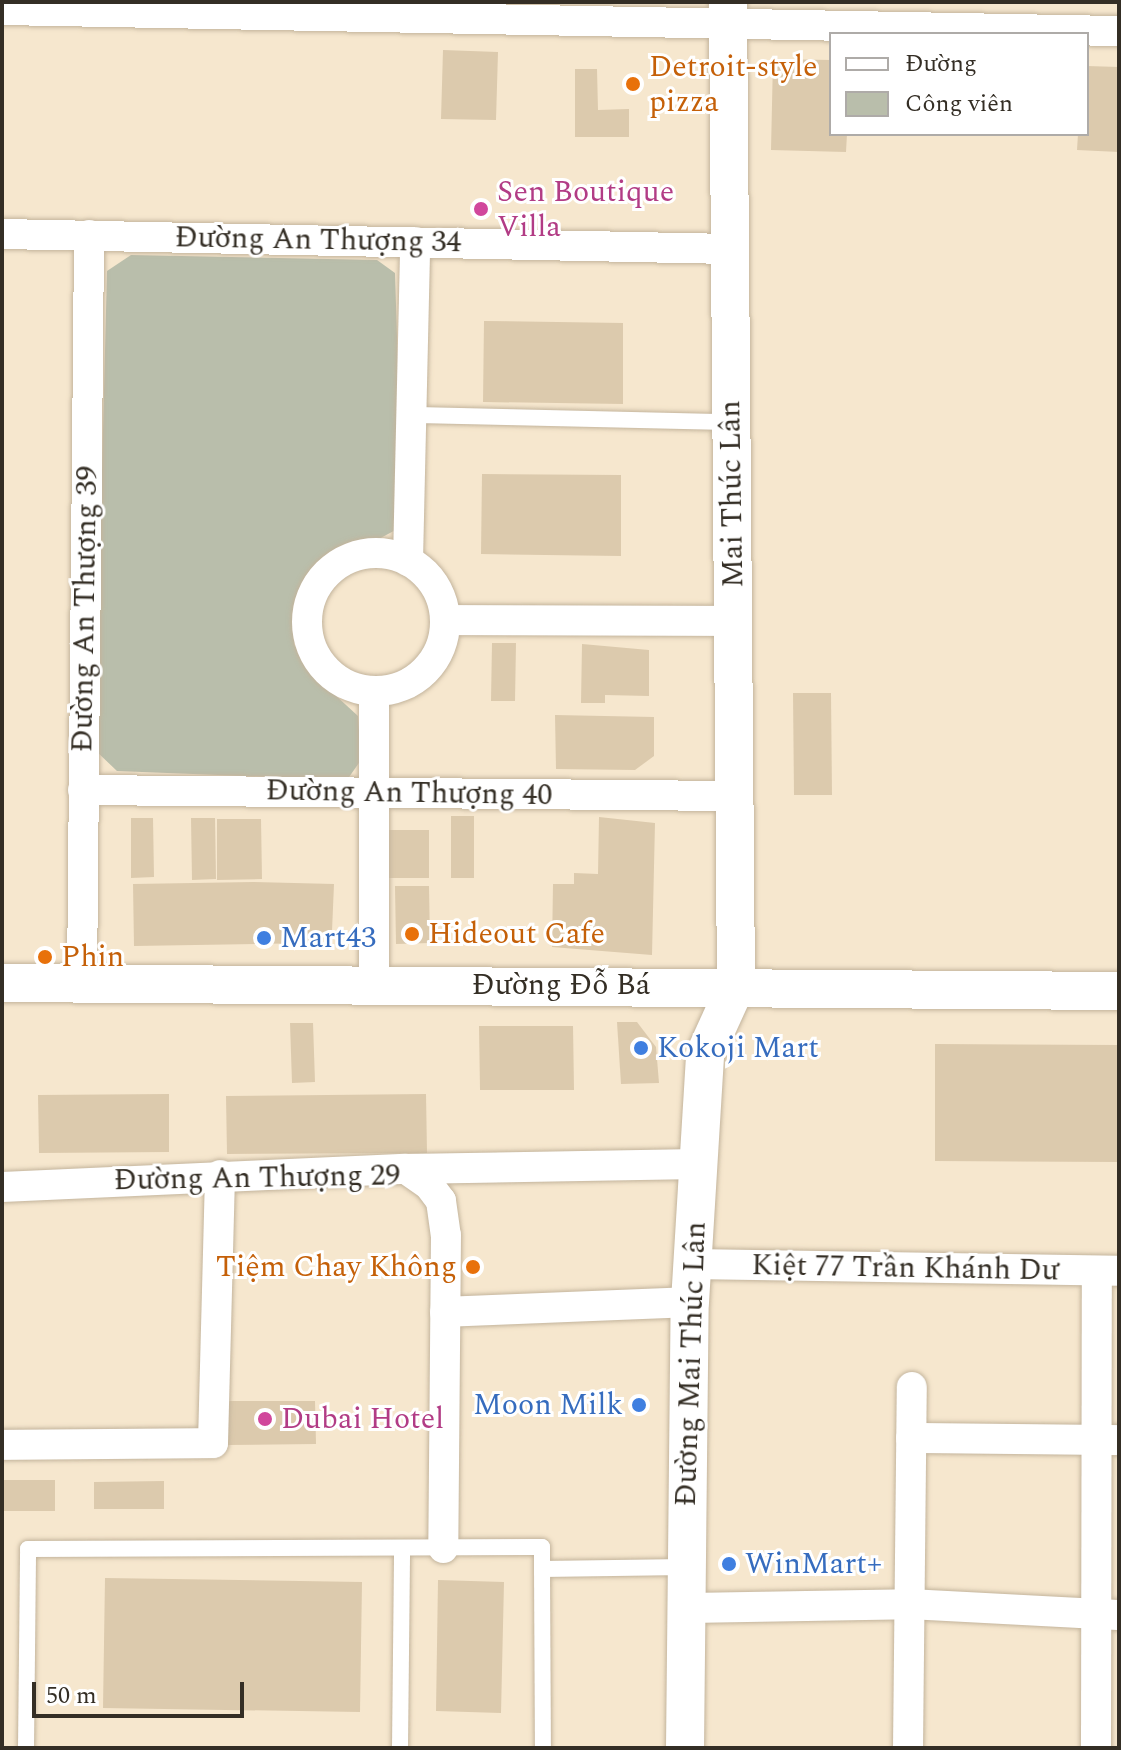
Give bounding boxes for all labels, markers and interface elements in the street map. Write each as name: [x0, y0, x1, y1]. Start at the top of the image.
legend: [829, 32, 1089, 136]
text: Đường: [905, 46, 977, 82]
place label: Detroit-style pizza: [649, 49, 817, 120]
marker: Detroit-style pizza: [624, 75, 642, 93]
text: Công viên: [905, 86, 1013, 122]
place label: Sen Boutique Villa: [497, 174, 674, 244]
marker: Sen Boutique Villa: [472, 200, 490, 218]
street label: Đường An Thượng 34: [174, 219, 462, 261]
street label: Mai Thúc Lân: [712, 400, 752, 588]
street label: Đường An Thượng 39: [64, 465, 106, 753]
street label: Đường An Thượng 40: [265, 772, 553, 814]
place label: Hideout Cafe: [428, 916, 605, 952]
place label: Mart43: [280, 920, 376, 956]
marker: Hideout Cafe: [403, 925, 421, 943]
marker: Mart43: [255, 929, 273, 947]
place label: Phin: [61, 939, 124, 975]
marker: Phin: [36, 948, 54, 966]
street label: Đường Đỗ Bá: [472, 967, 650, 1003]
place label: Kokoji Mart: [657, 1030, 819, 1066]
marker: Kokoji Mart: [632, 1039, 650, 1057]
street label: Đường An Thượng 29: [113, 1157, 401, 1199]
street label: Đường Mai Thúc Lân: [668, 1221, 714, 1507]
street label: Kiệt 77 Trần Khánh Dư: [751, 1247, 1059, 1289]
place label: Tiệm Chay Không: [216, 1249, 457, 1285]
marker: Tiệm Chay Không: [464, 1258, 482, 1276]
place label: Moon Milk: [473, 1387, 623, 1423]
marker: Moon Milk: [630, 1396, 648, 1414]
place label: Dubai Hotel: [281, 1401, 444, 1437]
marker: Dubai Hotel: [256, 1410, 274, 1428]
place label: WinMart+: [745, 1546, 882, 1582]
marker: WinMart+: [720, 1555, 738, 1573]
scale bar: [36, 1666, 248, 1716]
text: 50 m: [46, 1678, 97, 1714]

